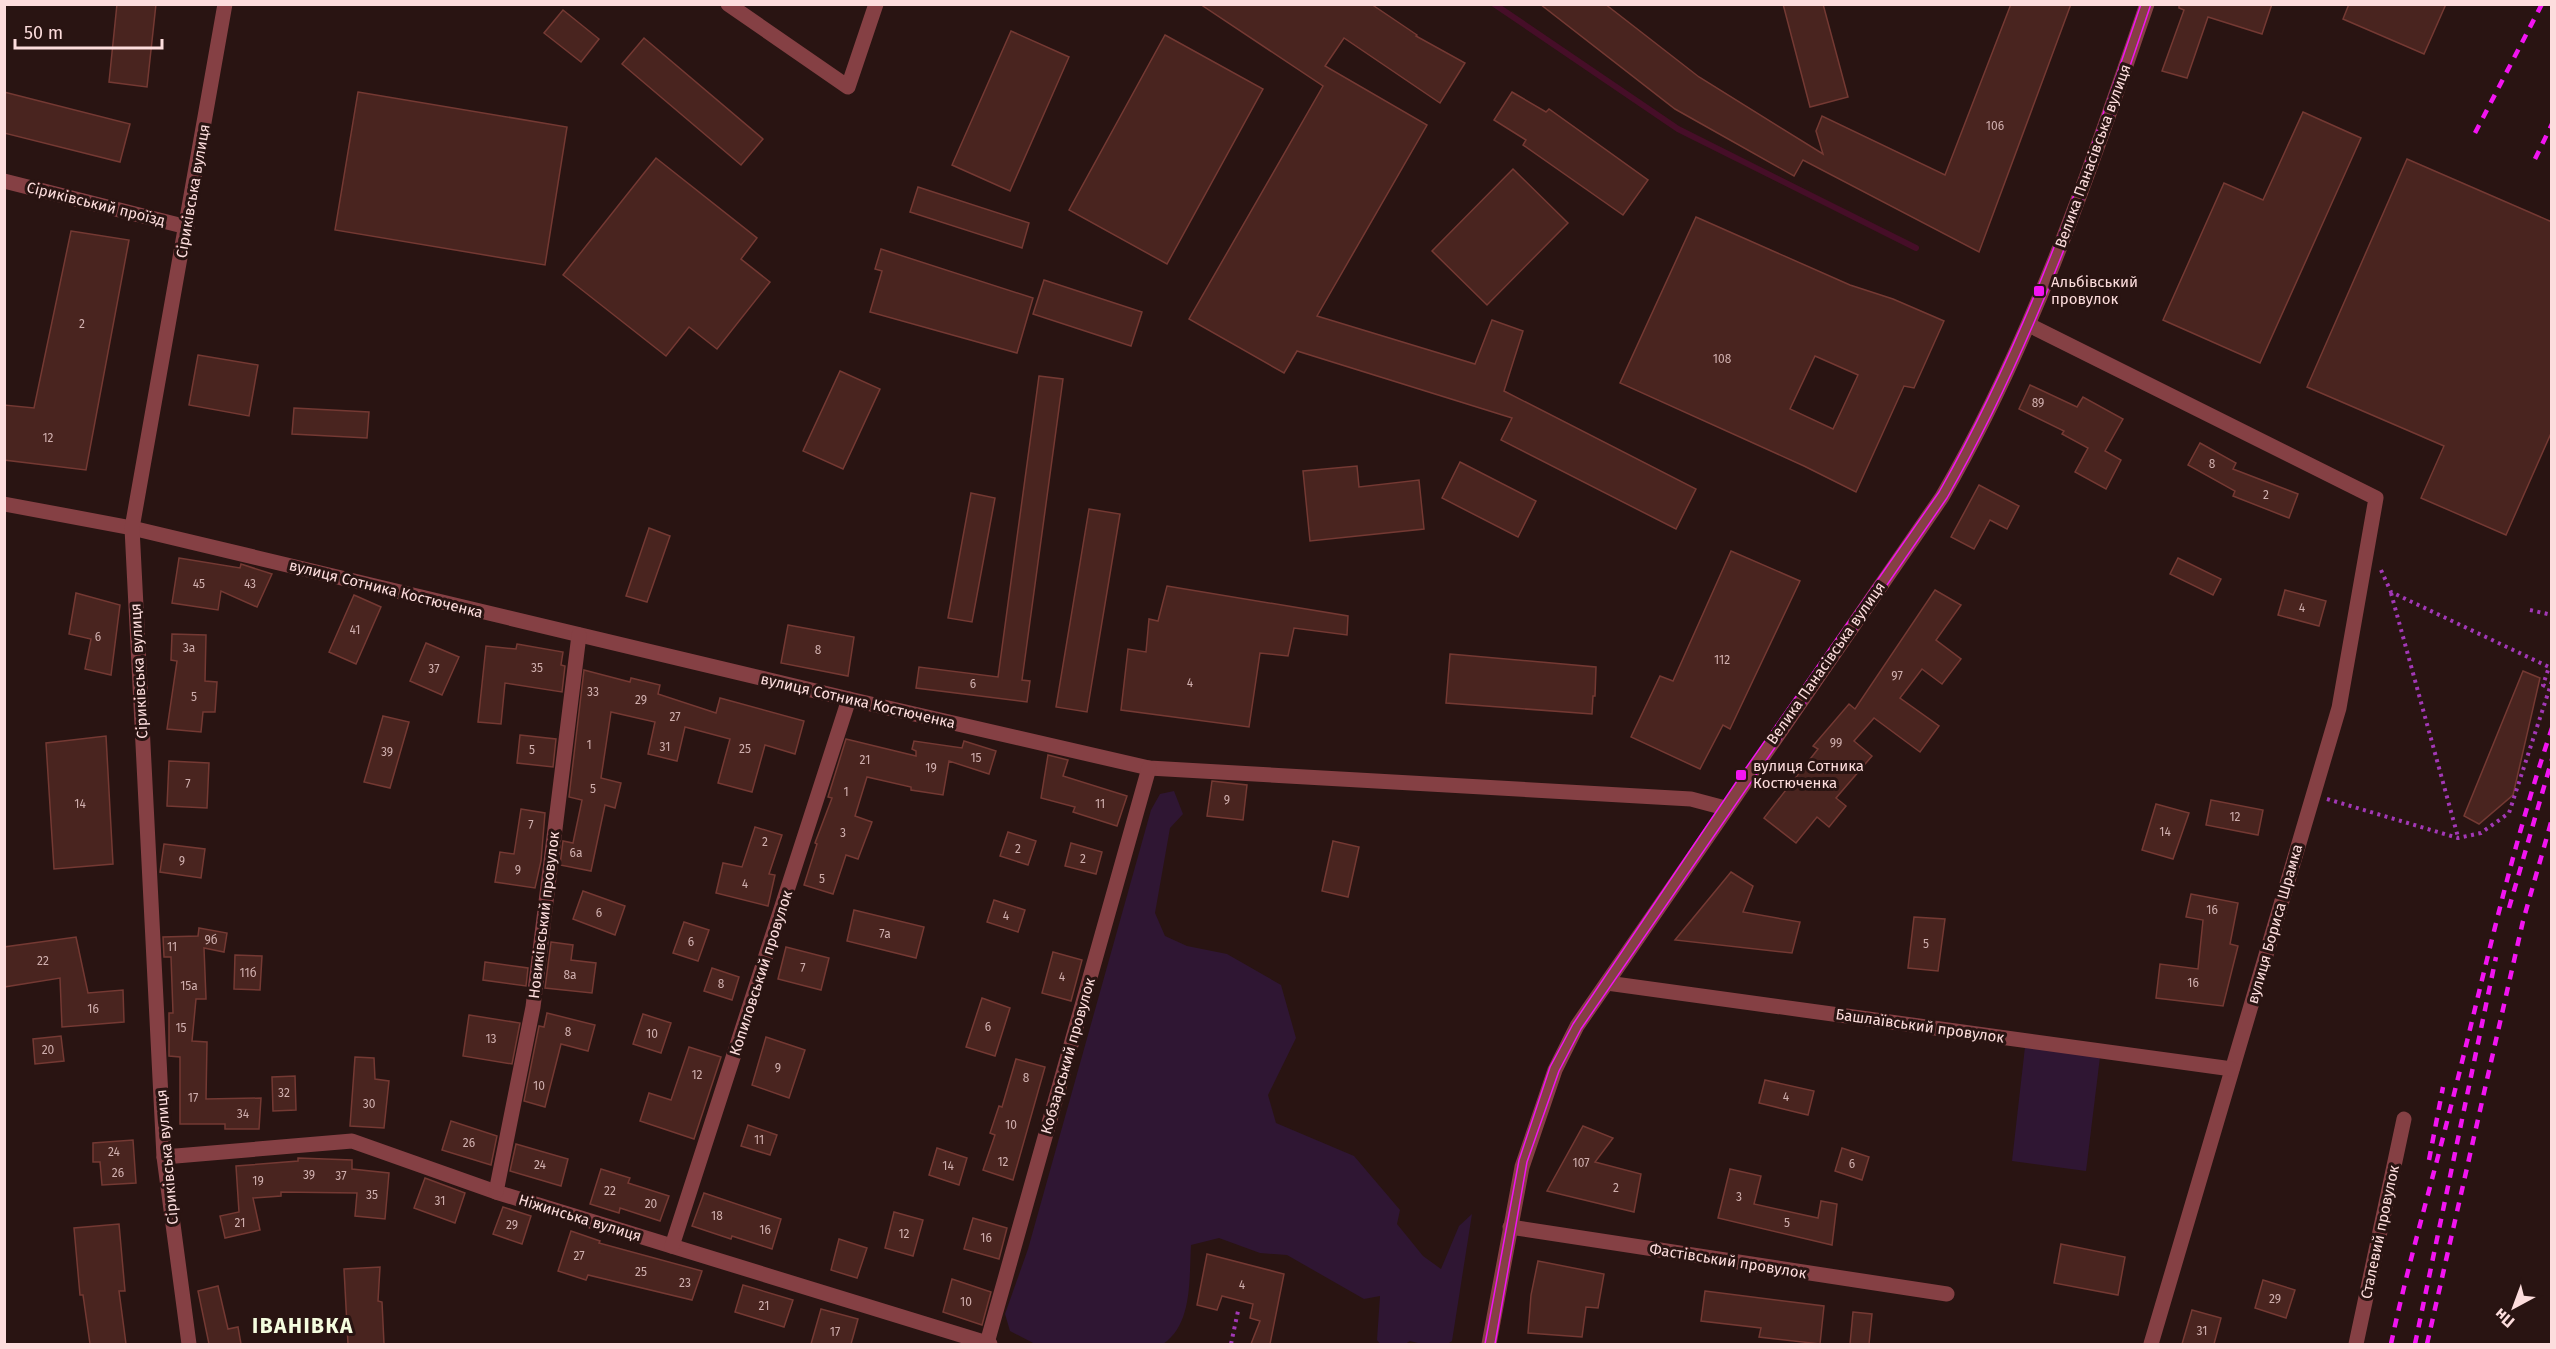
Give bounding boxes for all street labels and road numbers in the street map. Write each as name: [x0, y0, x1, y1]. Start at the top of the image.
street label: Велика Панасівська вулиця: [2051, 62, 2135, 250]
street label: Сіриківська вулиця: [172, 123, 214, 259]
street label: Сіриківський проїзд: [25, 178, 167, 230]
street label: вулиця Сотника Костюченка: [287, 556, 485, 622]
street label: Велика Панасівська вулиця: [1763, 578, 1889, 748]
street label: Сіриківська вулиця: [126, 603, 152, 739]
street label: вулиця Сотника Костюченка: [759, 670, 957, 732]
street label: Новиківський провулок: [525, 830, 563, 1000]
street label: вулиця Бориса Шрамка: [2244, 842, 2306, 1006]
street label: Копиловський провулок: [726, 888, 796, 1058]
street label: Кобзарський провулок: [1037, 975, 1099, 1136]
street label: Башлаївський провулок: [1835, 1005, 2006, 1047]
street label: Сіриківська вулиця: [152, 1089, 182, 1225]
street label: Сталевий провулок: [2357, 1163, 2403, 1301]
street label: Ніжинська вулиця: [516, 1191, 644, 1245]
street label: Фастівський провулок: [1648, 1240, 1808, 1282]

